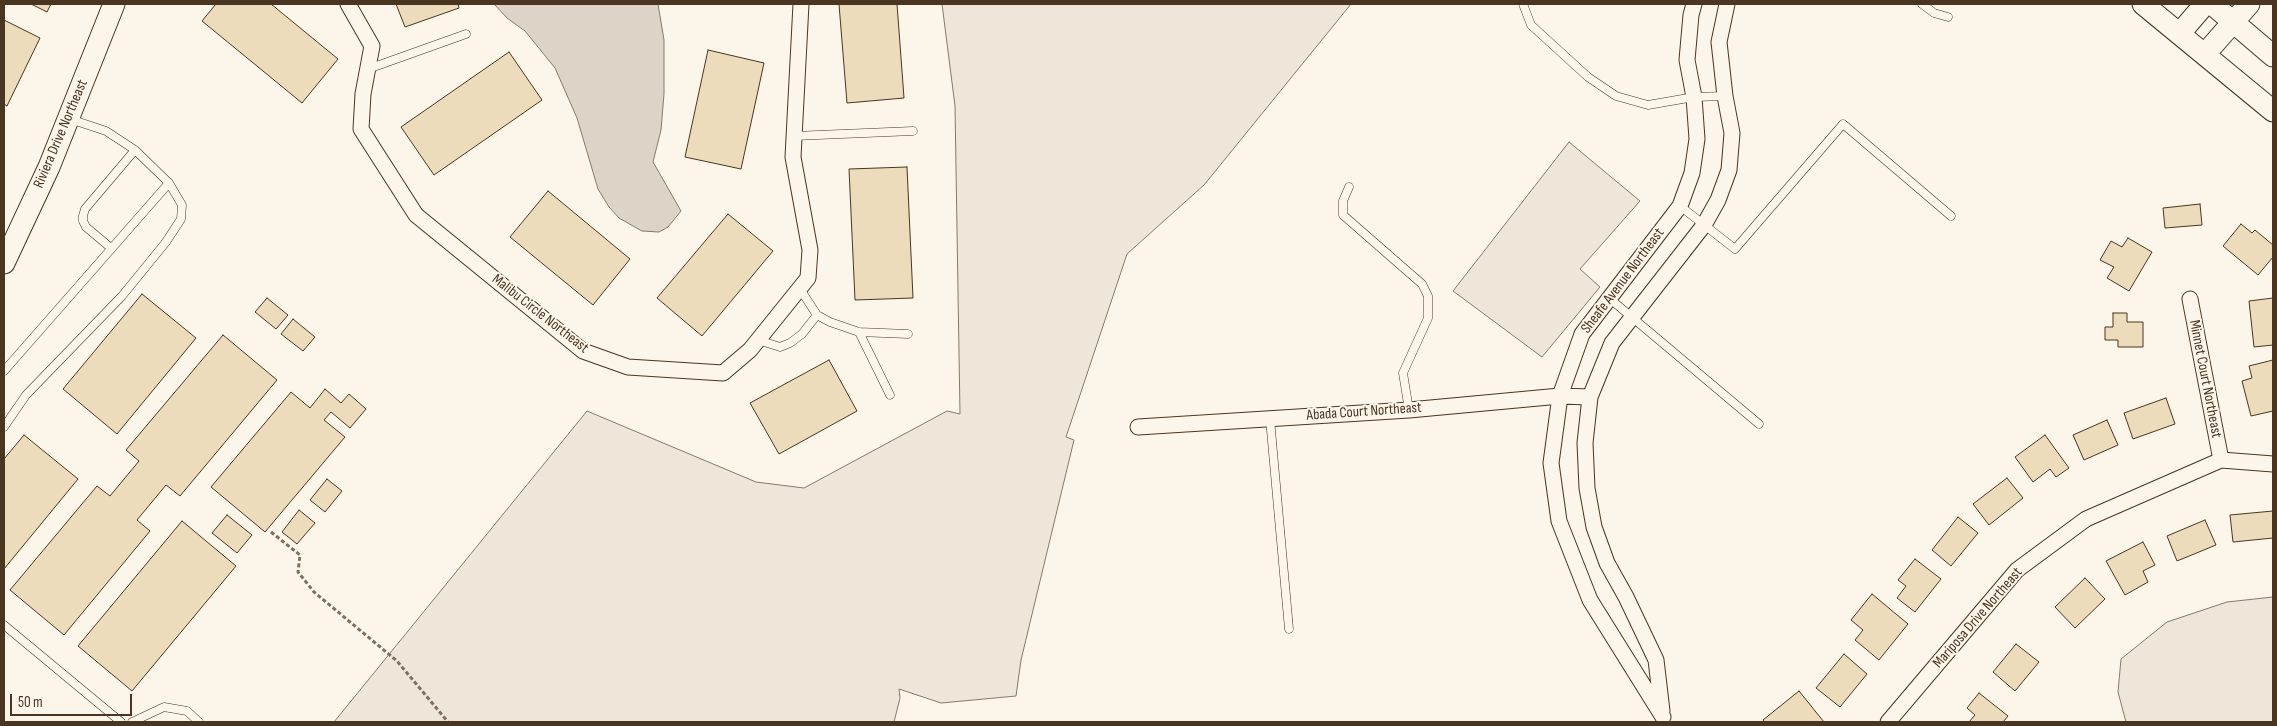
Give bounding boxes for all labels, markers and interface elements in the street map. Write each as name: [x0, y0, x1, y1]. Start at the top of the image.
street label: Riviera Drive Northeast: [30, 77, 92, 191]
street label: Sheafe Avenue Northeast: [1578, 225, 1668, 337]
street label: Malibu Circle Northeast: [488, 271, 592, 357]
street label: Minnet Court Northeast: [2185, 319, 2225, 439]
street label: Abada Court Northeast: [1306, 399, 1422, 425]
street label: Mariposa Drive Northeast: [1929, 564, 2027, 672]
scale bar: [12, 684, 135, 716]
text: 50 m: [18, 693, 43, 712]

